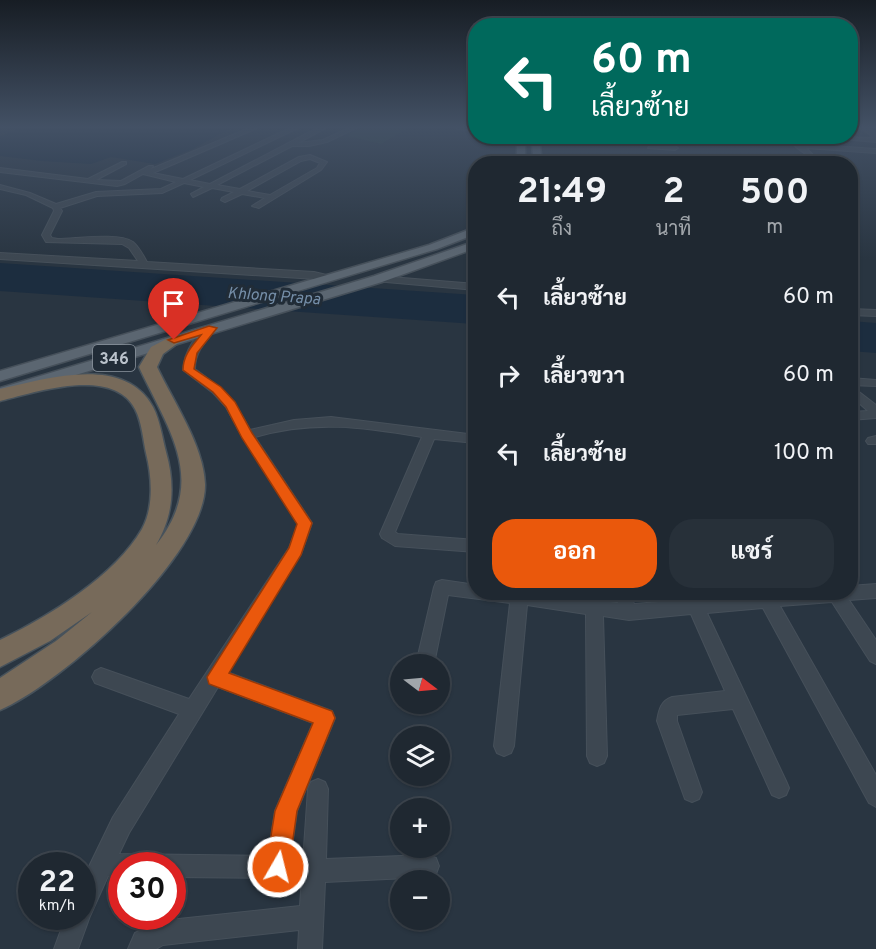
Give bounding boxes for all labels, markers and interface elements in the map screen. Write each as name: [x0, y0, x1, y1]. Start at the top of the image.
text: 60 m: [591, 35, 692, 88]
icon: left: [492, 42, 570, 120]
text: เลี้ยวซ้าย: [591, 92, 689, 126]
text: 21:49: [517, 170, 607, 216]
text: 2: [662, 170, 685, 216]
text: 500: [740, 171, 809, 217]
text: m: [766, 215, 783, 241]
text: ถึง: [552, 217, 572, 243]
text: นาที: [656, 217, 691, 243]
pin: [148, 278, 199, 340]
icon: left: [492, 281, 525, 314]
water label: Khlong Prapa: [227, 284, 322, 310]
text: 60 m: [783, 284, 834, 311]
text: เลี้ยวซ้าย: [543, 286, 627, 313]
icon: arrive: [157, 287, 190, 320]
road number: 346: [93, 345, 135, 371]
icon: right: [492, 359, 525, 392]
text: 60 m: [783, 362, 834, 389]
text: เลี้ยวขวา: [543, 364, 625, 391]
icon: left: [492, 437, 525, 470]
text: 100 m: [774, 440, 834, 467]
text: เลี้ยวซ้าย: [543, 442, 627, 469]
button: ออก: [492, 519, 657, 588]
button: แชร์: [669, 519, 834, 588]
north arrow: [390, 654, 450, 714]
map controls: [390, 654, 450, 930]
button: layers: [390, 726, 450, 786]
button: +: [390, 798, 450, 858]
position arrow: [246, 835, 310, 899]
speed limit sign: 30: [108, 852, 186, 930]
text: 22: [39, 865, 75, 902]
button: −: [390, 870, 450, 930]
text: km/h: [39, 897, 75, 916]

